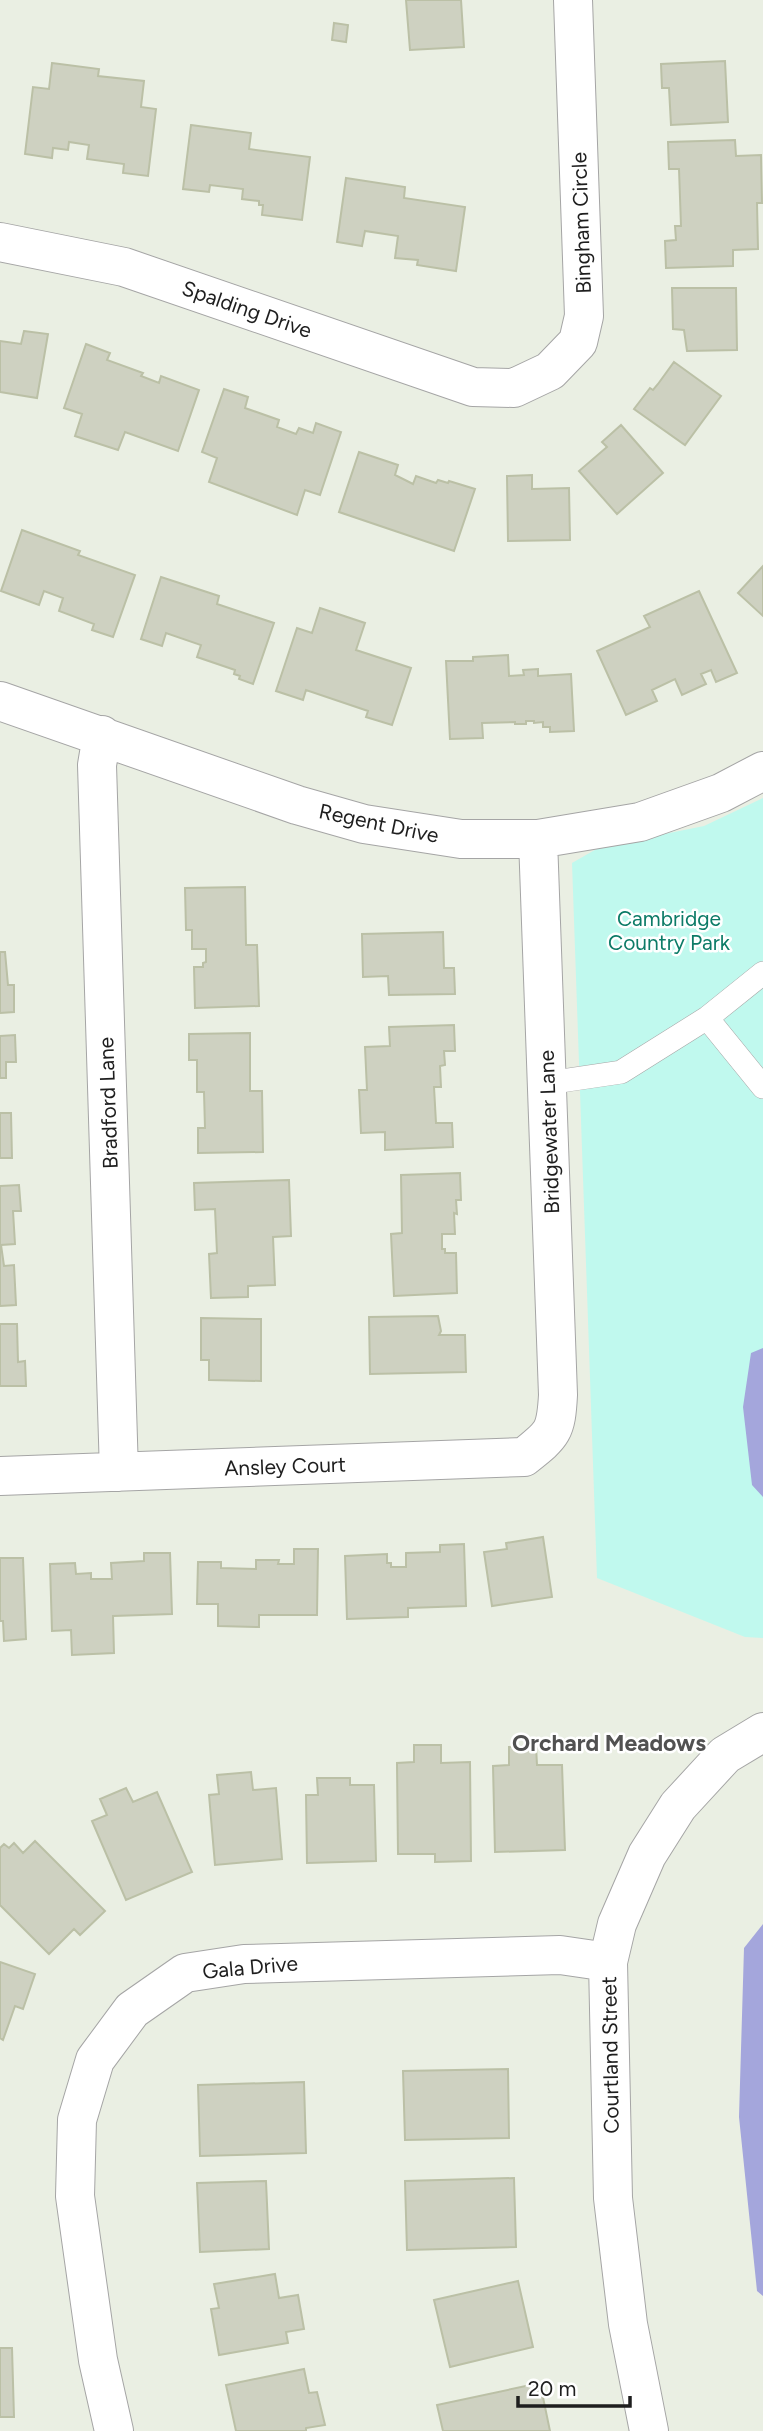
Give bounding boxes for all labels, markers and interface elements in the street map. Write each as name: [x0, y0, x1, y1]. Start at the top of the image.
street label: Bingham Circle: [566, 152, 596, 294]
street label: Spalding Drive: [179, 275, 315, 343]
street label: Regent Drive: [317, 798, 441, 848]
park label: Cambridge Country Park: [608, 906, 731, 955]
street label: Bradford Lane: [93, 1036, 123, 1170]
street label: Bridgewater Lane: [534, 1050, 564, 1214]
street label: Ansley Court: [224, 1451, 346, 1481]
district label: Orchard Meadows: [512, 1729, 706, 1757]
street label: Gala Drive: [201, 1950, 299, 1984]
street label: Courtland Street: [596, 1976, 624, 2134]
scale bar: [518, 2364, 630, 2408]
text: 20 m: [528, 2376, 576, 2401]

